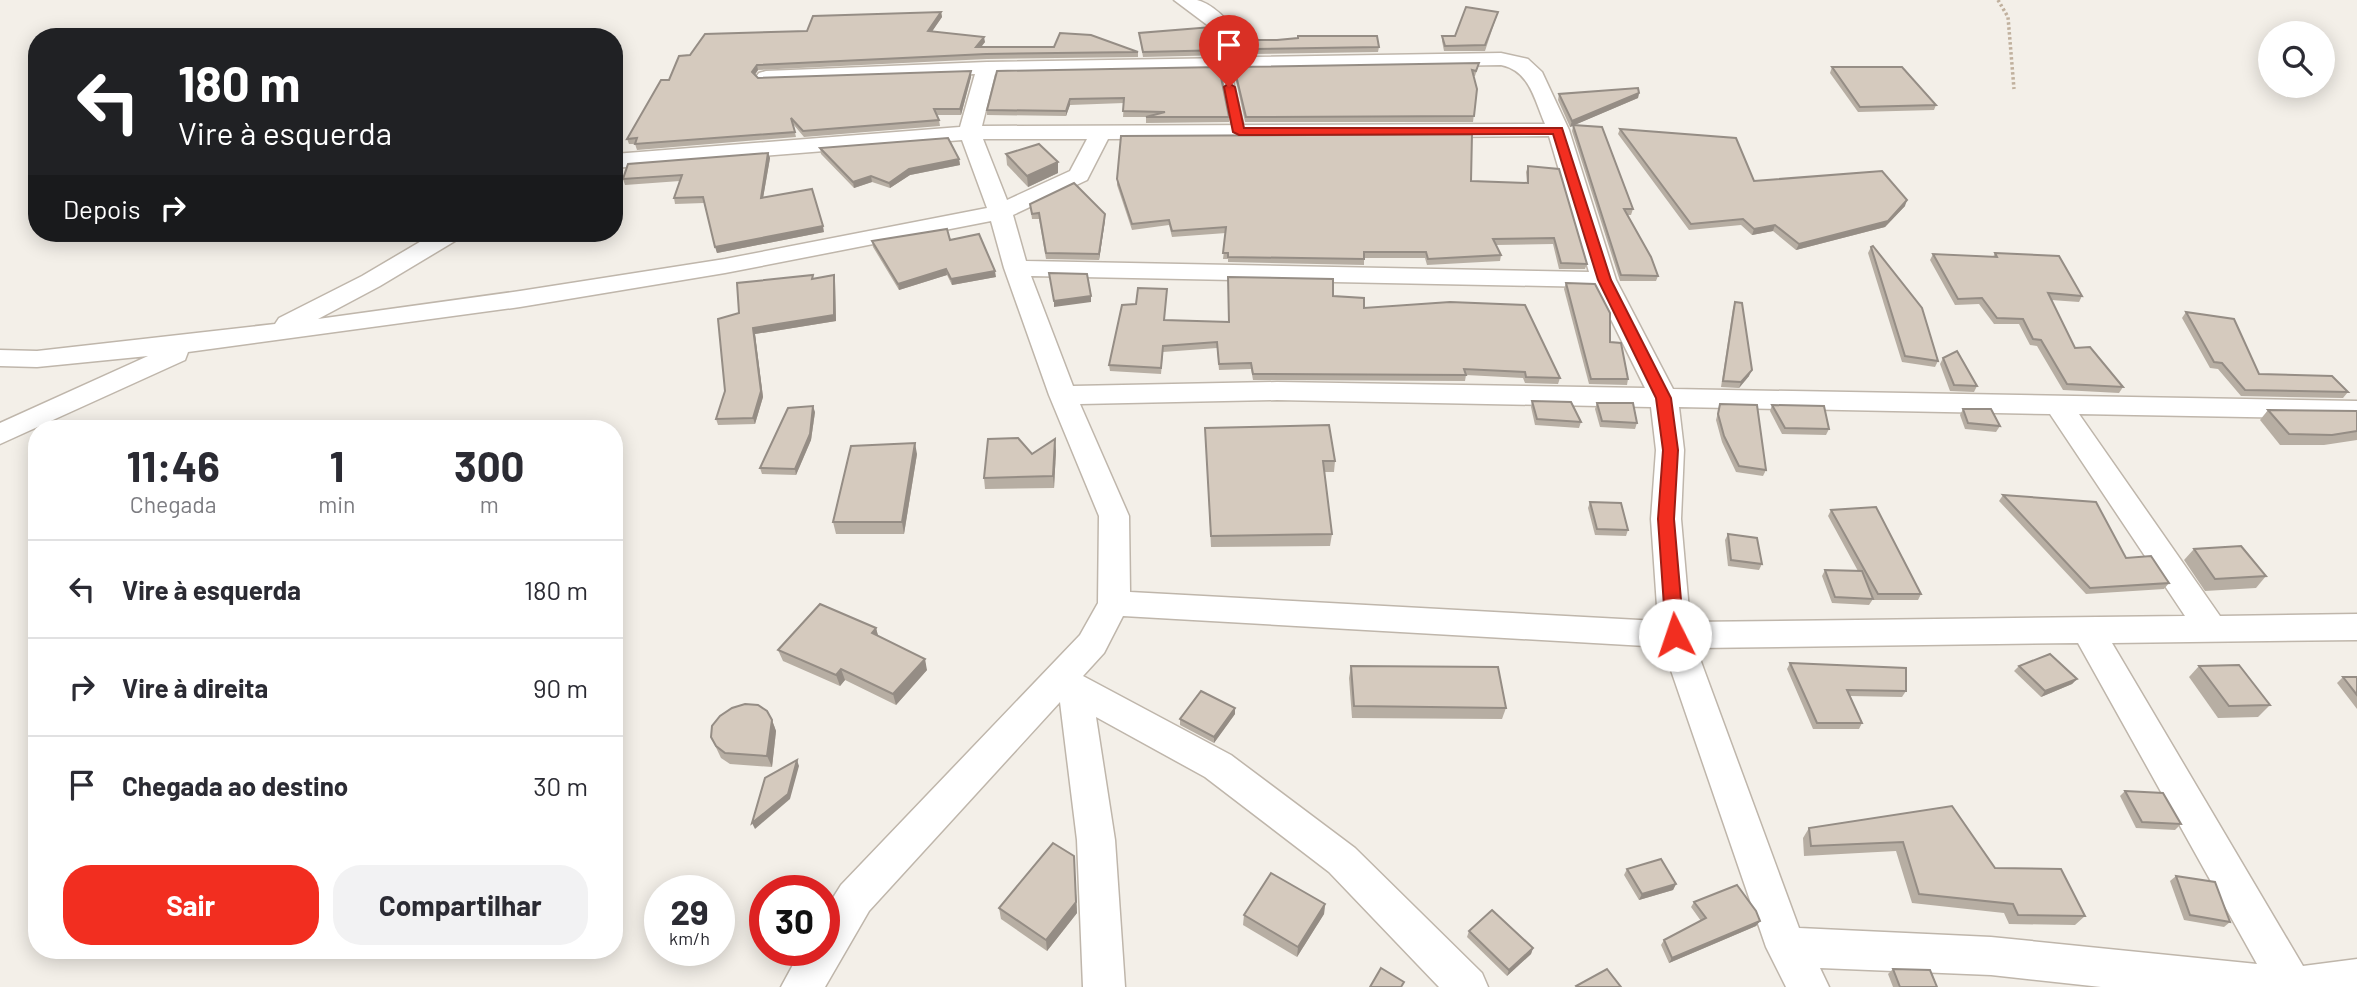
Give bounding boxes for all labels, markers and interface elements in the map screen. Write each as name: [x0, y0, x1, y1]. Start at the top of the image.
pin: [1199, 15, 1259, 87]
map controls: [2258, 21, 2335, 98]
button: search: [2258, 21, 2335, 98]
icon: arrive: [1210, 26, 1248, 64]
text: 180 m: [178, 53, 301, 112]
icon: left: [63, 56, 154, 147]
text: Vire à esquerda: [178, 113, 392, 151]
icon: right: [154, 189, 192, 227]
text: Depois: [63, 193, 140, 224]
text: 11:46: [126, 440, 220, 490]
text: 1: [329, 440, 344, 490]
text: 300: [454, 440, 525, 490]
text: Chegada: [130, 490, 217, 518]
text: min: [318, 490, 356, 518]
text: m: [480, 490, 499, 518]
icon: left: [63, 570, 101, 608]
text: Vire à esquerda: [122, 574, 301, 605]
text: 180 m: [524, 574, 588, 605]
position arrow: [1638, 598, 1712, 672]
icon: right: [63, 668, 101, 706]
text: Vire à direita: [122, 672, 268, 703]
text: 90 m: [533, 672, 588, 703]
icon: arrive: [63, 766, 101, 804]
text: Chegada ao destino: [122, 770, 348, 801]
text: 30 m: [533, 770, 588, 801]
button: Sair: [63, 865, 319, 945]
button: Compartilhar: [333, 865, 588, 945]
speed limit sign: 30: [749, 875, 840, 966]
text: 29: [670, 890, 709, 932]
text: km/h: [669, 927, 710, 949]

